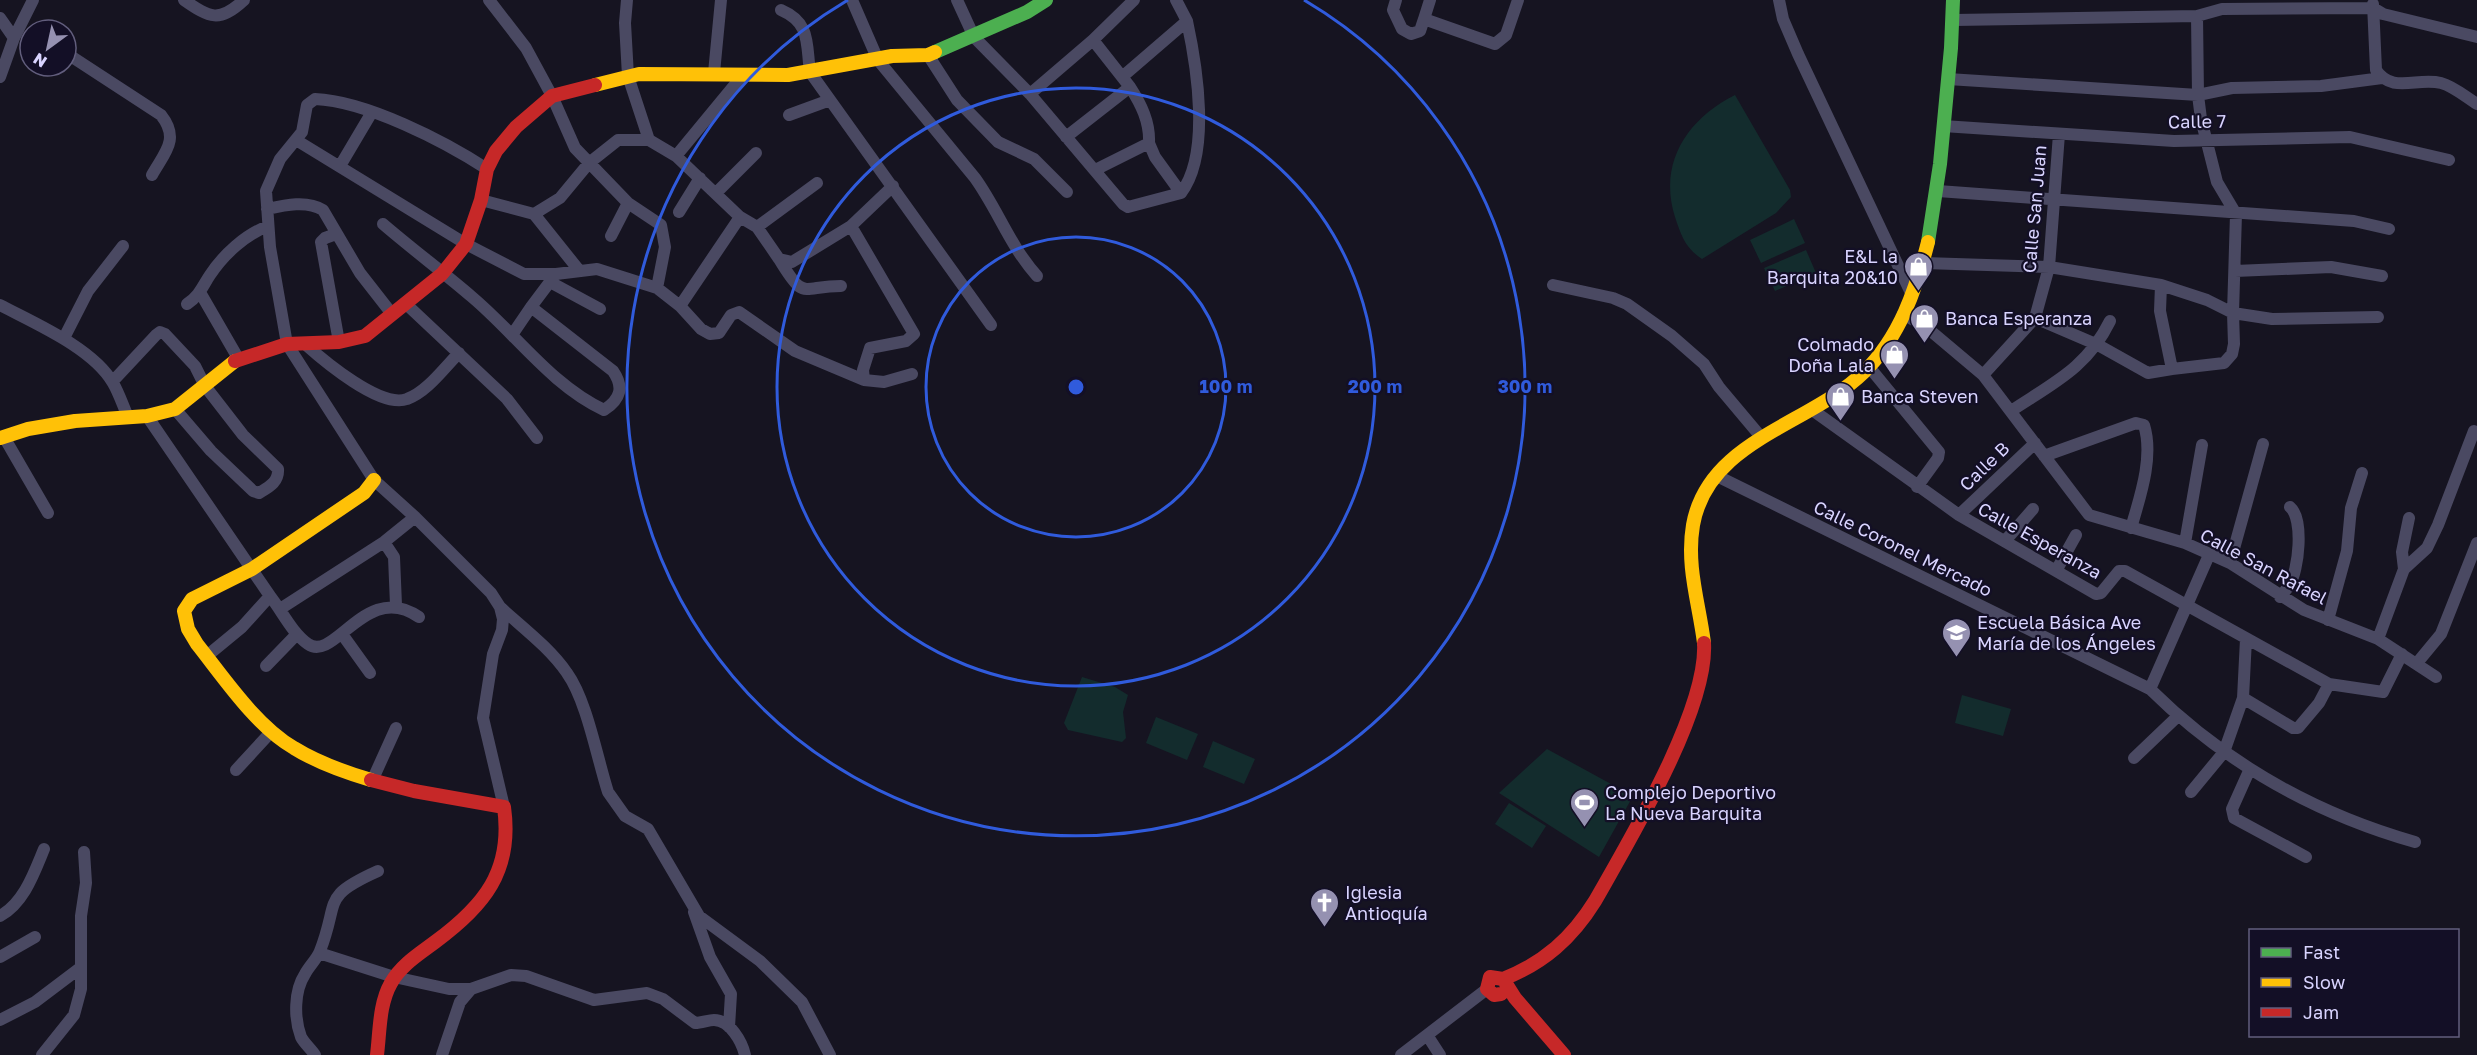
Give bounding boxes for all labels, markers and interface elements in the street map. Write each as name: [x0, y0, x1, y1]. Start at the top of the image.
north arrow: [18, 18, 78, 78]
text: N: [29, 49, 50, 72]
street label: Calle 7: [2168, 109, 2226, 133]
street label: Calle San Juan: [2017, 144, 2051, 274]
place label: E&L la Barquita 20&10: [1767, 245, 1898, 288]
shop icon: E&L la Barquita 20&10: [1903, 250, 1935, 292]
shop icon: Banca Esperanza: [1908, 302, 1940, 344]
place label: Banca Esperanza: [1945, 307, 2092, 329]
place label: Colmado Doña Lala: [1788, 333, 1874, 376]
shop icon: Colmado Doña Lala: [1879, 338, 1911, 380]
text: 100 m: [1200, 375, 1252, 397]
text: 200 m: [1348, 375, 1402, 397]
text: 300 m: [1498, 375, 1552, 397]
centre of rings: [1066, 377, 1086, 397]
shop icon: Banca Steven: [1824, 380, 1856, 422]
place label: Banca Steven: [1861, 385, 1978, 407]
street label: Calle B: [1955, 437, 2013, 495]
street label: Calle Coronel Mercado: [1810, 495, 1996, 601]
street label: Calle Esperanza: [1974, 497, 2106, 583]
street label: Calle San Rafael: [2197, 523, 2332, 609]
place label: Escuela Básica Ave María de los Ángeles: [1977, 611, 2156, 654]
school or university icon: Escuela Básica Ave María de los Ángeles: [1940, 616, 1972, 658]
place label: Complejo Deportivo La Nueva Barquita: [1605, 781, 1776, 824]
sports icon: Complejo Deportivo La Nueva Barquita: [1568, 786, 1600, 828]
place label: Iglesia Antioquía: [1345, 881, 1428, 924]
church icon: Iglesia Antioquía: [1308, 886, 1340, 928]
legend: [2249, 929, 2459, 1037]
text: Fast: [2303, 941, 2340, 963]
text: Slow: [2303, 971, 2346, 993]
text: Jam: [2303, 1001, 2339, 1023]

